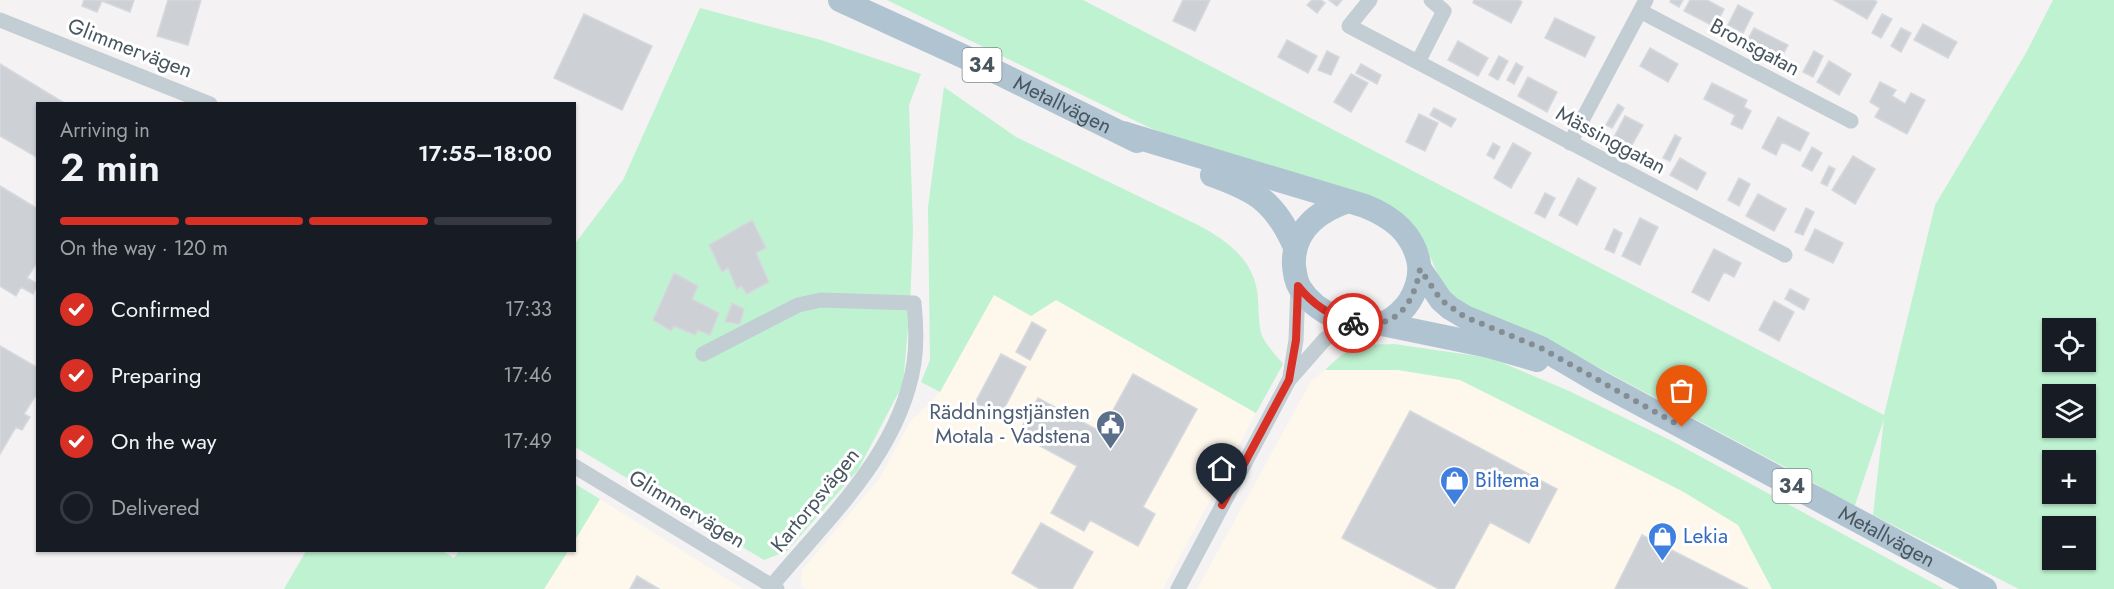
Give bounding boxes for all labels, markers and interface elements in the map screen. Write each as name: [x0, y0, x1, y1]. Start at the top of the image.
street label: Glimmervägen: [63, 10, 197, 86]
street label: Bronsgatan: [1705, 11, 1805, 83]
road number: 34: [962, 48, 1002, 82]
street label: Metallvägen: [1008, 68, 1117, 141]
street label: Mässinggatan: [1551, 98, 1671, 182]
text: Arriving in: [60, 116, 150, 145]
text: 17:55–18:00: [418, 137, 552, 169]
text: 2 min: [60, 139, 160, 196]
text: On the way · 120 m: [60, 234, 228, 263]
icon: check: [60, 293, 93, 326]
text: Confirmed: [111, 293, 210, 325]
courier: [1323, 293, 1383, 353]
text: 17:33: [505, 295, 552, 324]
icon: bike: [1337, 307, 1370, 340]
map controls: [2042, 318, 2096, 570]
button: locate: [2042, 318, 2096, 372]
icon: check: [60, 359, 93, 392]
text: Preparing: [111, 359, 202, 391]
text: 17:46: [503, 361, 552, 390]
pin: [1656, 365, 1707, 427]
icon: bag: [1665, 374, 1698, 407]
button: layers: [2042, 384, 2096, 438]
place label: Räddningstjänsten Motala - Vadstena: [929, 397, 1090, 451]
public building icon: Räddningstjänsten Motala - Vadstena: [1095, 408, 1127, 450]
icon: check: [60, 425, 93, 458]
text: On the way: [111, 425, 216, 457]
text: 17:49: [503, 427, 552, 456]
street label: Kartorpsvägen: [764, 441, 866, 559]
pin: [1196, 443, 1247, 505]
button: +: [2042, 450, 2096, 504]
icon: home: [1205, 452, 1238, 485]
street label: Glimmervägen: [623, 462, 751, 556]
shop icon: Biltema: [1438, 464, 1470, 506]
place label: Biltema: [1475, 465, 1539, 495]
road number: 34: [1772, 469, 1812, 503]
text: Delivered: [111, 491, 200, 523]
street label: Metallvägen: [1833, 498, 1941, 575]
button: −: [2042, 516, 2096, 570]
shop icon: Lekia: [1646, 520, 1678, 562]
place label: Lekia: [1683, 521, 1728, 551]

